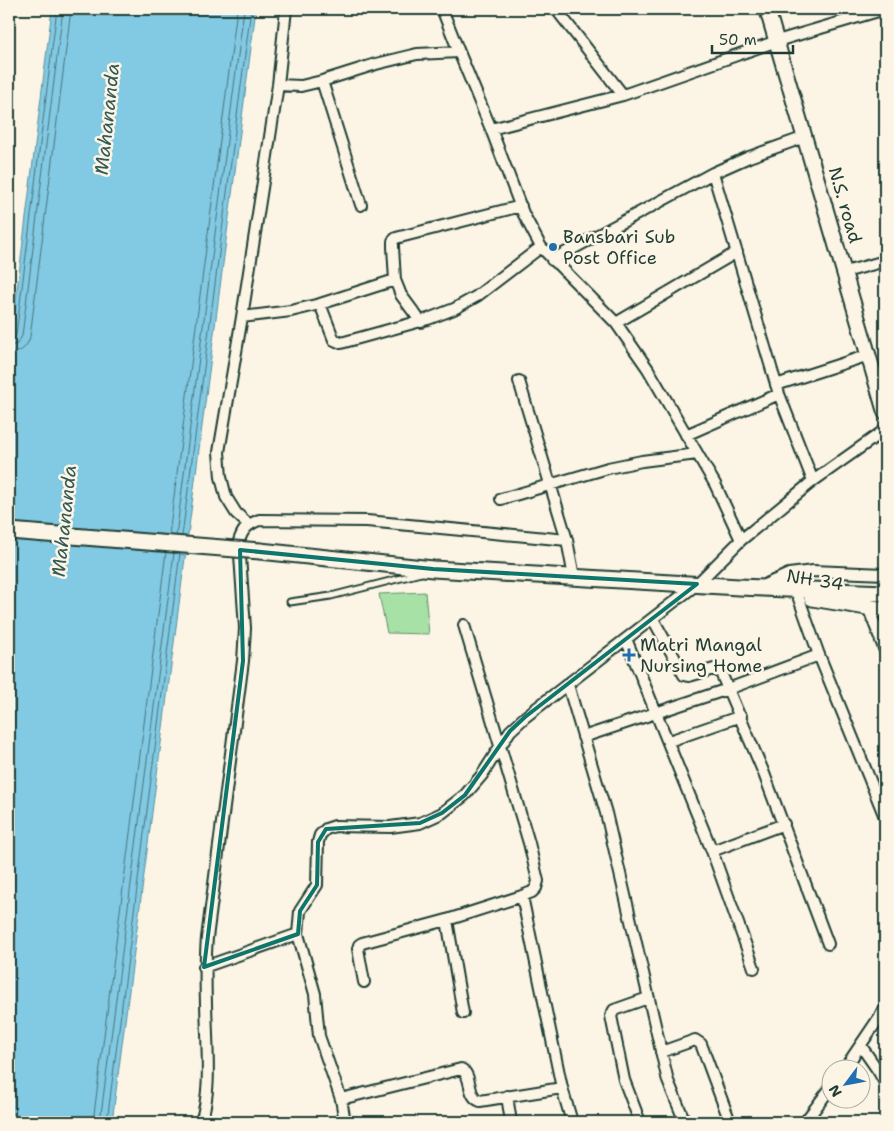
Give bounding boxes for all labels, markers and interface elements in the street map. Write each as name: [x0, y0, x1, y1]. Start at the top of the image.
scale bar: [712, 22, 793, 54]
text: 50 m: [719, 30, 757, 50]
water label: Mahananda: [89, 62, 125, 176]
street label: N.S. road: [823, 164, 867, 246]
place label: Bansbari Sub Post Office: [563, 225, 675, 270]
marker: Bansbari Sub Post Office: [547, 241, 559, 253]
water label: Mahananda: [46, 464, 82, 578]
street label: NH 34: [785, 564, 845, 596]
place label: Matri Mangal Nursing Home: [640, 633, 762, 678]
marker: Matri Mangal Nursing Home: [622, 648, 636, 662]
north arrow: [822, 1058, 872, 1108]
text: N: [824, 1081, 846, 1100]

